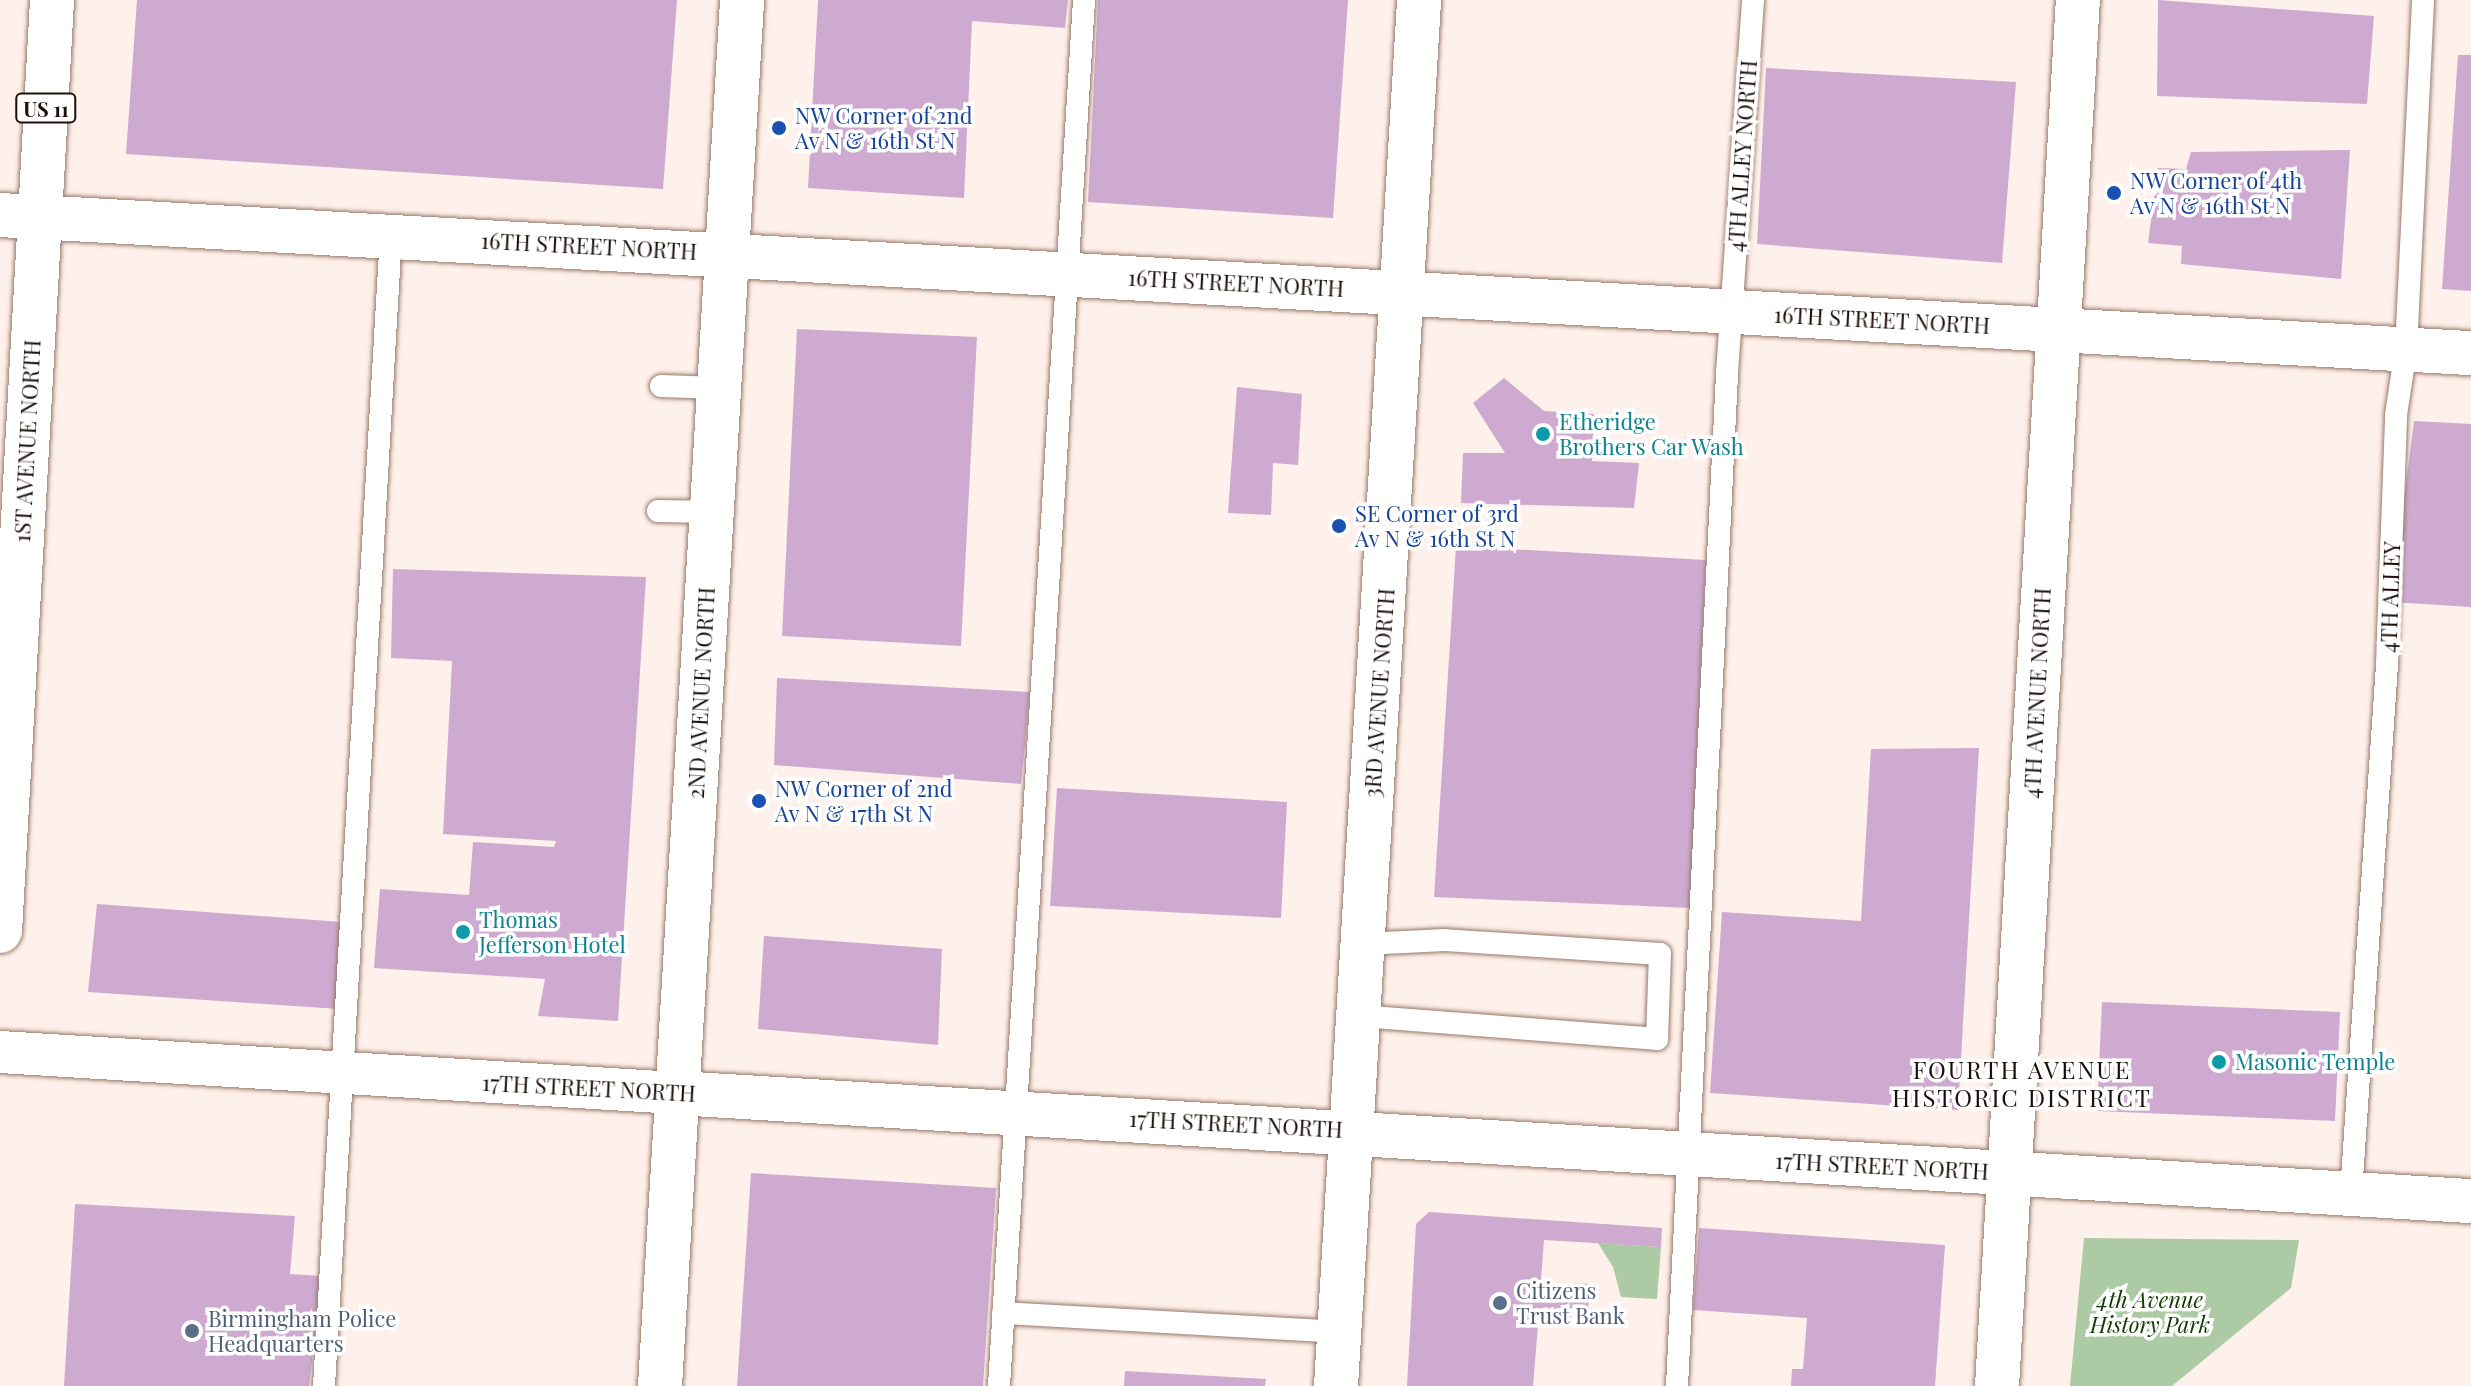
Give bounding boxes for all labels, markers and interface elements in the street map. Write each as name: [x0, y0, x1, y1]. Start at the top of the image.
street label: 4TH ALLEY NORTH: [1722, 58, 1762, 254]
road number: US 11: [14, 92, 78, 124]
place label: NW Corner of 2nd Av N & 16th St N: [795, 102, 974, 154]
marker: NW Corner of 2nd Av N & 16th St N: [770, 119, 788, 137]
place label: NW Corner of 4th Av N & 16th St N: [2130, 167, 2304, 218]
marker: NW Corner of 4th Av N & 16th St N: [2105, 184, 2123, 202]
street label: 16TH STREET NORTH: [480, 227, 698, 265]
street label: 16TH STREET NORTH: [1127, 264, 1345, 302]
street label: 16TH STREET NORTH: [1773, 301, 1991, 339]
street label: 1ST AVENUE NORTH: [8, 338, 46, 544]
place label: Etheridge Brothers Car Wash: [1559, 408, 1745, 460]
marker: Etheridge Brothers Car Wash: [1534, 425, 1552, 443]
place label: SE Corner of 3rd Av N & 16th St N: [1355, 500, 1519, 552]
marker: SE Corner of 3rd Av N & 16th St N: [1330, 517, 1348, 535]
street label: 4TH ALLEY: [2375, 540, 2405, 654]
street label: 2ND AVENUE NORTH: [682, 586, 720, 800]
street label: 4TH AVENUE NORTH: [2018, 586, 2056, 800]
street label: 3RD AVENUE NORTH: [1358, 587, 1400, 799]
place label: NW Corner of 2nd Av N & 17th St N: [775, 775, 954, 826]
marker: NW Corner of 2nd Av N & 17th St N: [750, 792, 768, 810]
place label: Thomas Jefferson Hotel: [479, 906, 626, 958]
marker: Thomas Jefferson Hotel: [454, 923, 472, 941]
place label: Masonic Temple: [2235, 1049, 2396, 1075]
marker: Masonic Temple: [2210, 1053, 2228, 1071]
district label: FOURTH AVENUE HISTORIC DISTRICT: [1892, 1056, 2152, 1112]
street label: 17TH STREET NORTH: [481, 1069, 697, 1107]
street label: 17TH STREET NORTH: [1128, 1105, 1344, 1143]
street label: 17TH STREET NORTH: [1774, 1147, 1990, 1185]
place label: Citizens Trust Bank: [1516, 1277, 1625, 1328]
park label: 4th Avenue History Park: [2090, 1286, 2210, 1338]
marker: Citizens Trust Bank: [1491, 1294, 1509, 1312]
place label: Birmingham Police Headquarters: [208, 1305, 396, 1356]
marker: Birmingham Police Headquarters: [183, 1322, 201, 1340]

